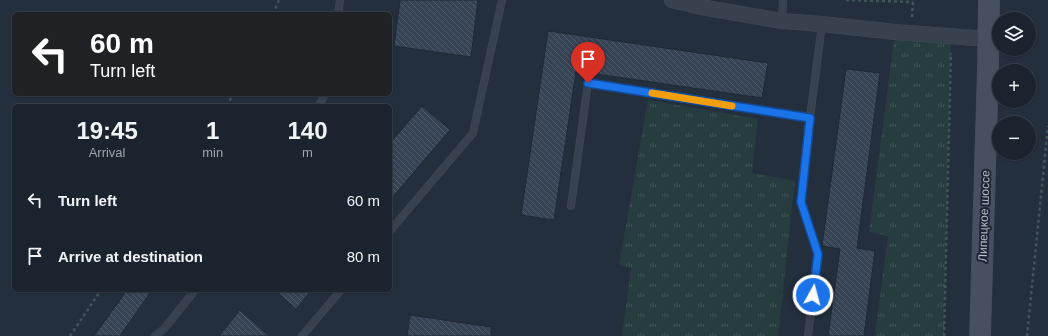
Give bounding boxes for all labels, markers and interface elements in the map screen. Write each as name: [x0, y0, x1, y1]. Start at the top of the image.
map controls: [992, 12, 1036, 160]
button: layers: [992, 12, 1036, 56]
icon: left: [24, 28, 76, 80]
text: 60 m: [90, 28, 154, 59]
pin: [571, 42, 605, 83]
icon: arrive: [577, 48, 599, 70]
text: Turn left: [90, 61, 155, 81]
button: +: [992, 64, 1036, 108]
button: −: [992, 116, 1036, 160]
text: 19:45: [76, 117, 138, 144]
text: 1: [206, 117, 219, 144]
text: 140: [288, 117, 328, 144]
text: Arrival: [89, 145, 126, 160]
text: min: [202, 145, 223, 160]
text: m: [302, 145, 313, 160]
street label: Липецкое шоссе: [975, 170, 993, 262]
icon: left: [24, 189, 46, 211]
text: Turn left: [58, 192, 117, 209]
text: 60 m: [347, 192, 380, 209]
icon: arrive: [24, 245, 46, 267]
text: Arrive at destination: [58, 248, 203, 265]
text: 80 m: [347, 248, 380, 265]
position arrow: [792, 274, 834, 316]

